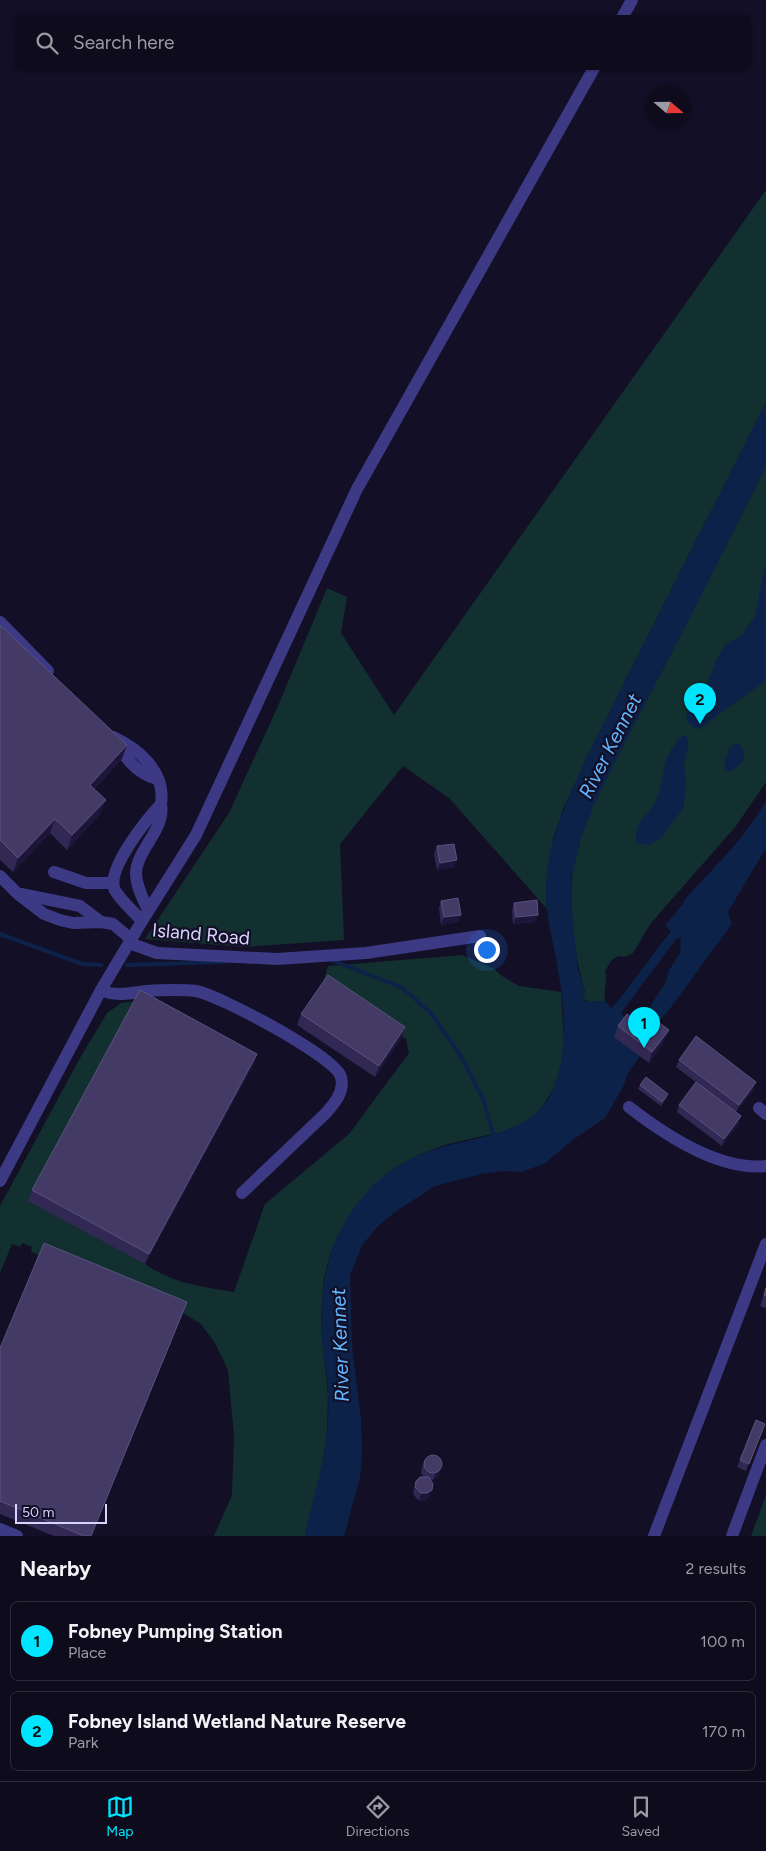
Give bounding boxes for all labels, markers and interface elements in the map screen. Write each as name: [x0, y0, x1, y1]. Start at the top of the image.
search box: [15, 15, 751, 70]
icon: search: [33, 29, 61, 57]
text: Search here: [73, 31, 175, 54]
north arrow: [646, 85, 691, 130]
pin: 2: [684, 683, 716, 724]
water label: River Kennet: [573, 690, 647, 802]
street label: Island Road: [151, 918, 251, 950]
your location: [474, 937, 500, 963]
pin: 1: [628, 1007, 660, 1048]
water label: River Kennet: [326, 1287, 354, 1402]
scale bar: [15, 1501, 108, 1524]
text: 50 m: [22, 1504, 54, 1521]
text: Nearby: [20, 1556, 91, 1581]
text: 2 results: [686, 1559, 746, 1578]
text: Fobney Pumping Station: [68, 1620, 283, 1643]
text: 1: [34, 1632, 40, 1651]
text: 100 m: [700, 1632, 745, 1651]
text: Place: [68, 1643, 106, 1662]
text: Fobney Island Wetland Nature Reserve: [68, 1710, 406, 1733]
text: 2: [32, 1722, 42, 1741]
text: 170 m: [702, 1722, 745, 1741]
text: Park: [68, 1733, 98, 1752]
tab: Map: [106, 1793, 134, 1840]
tab: Directions: [346, 1793, 410, 1840]
tab: Saved: [621, 1793, 660, 1840]

